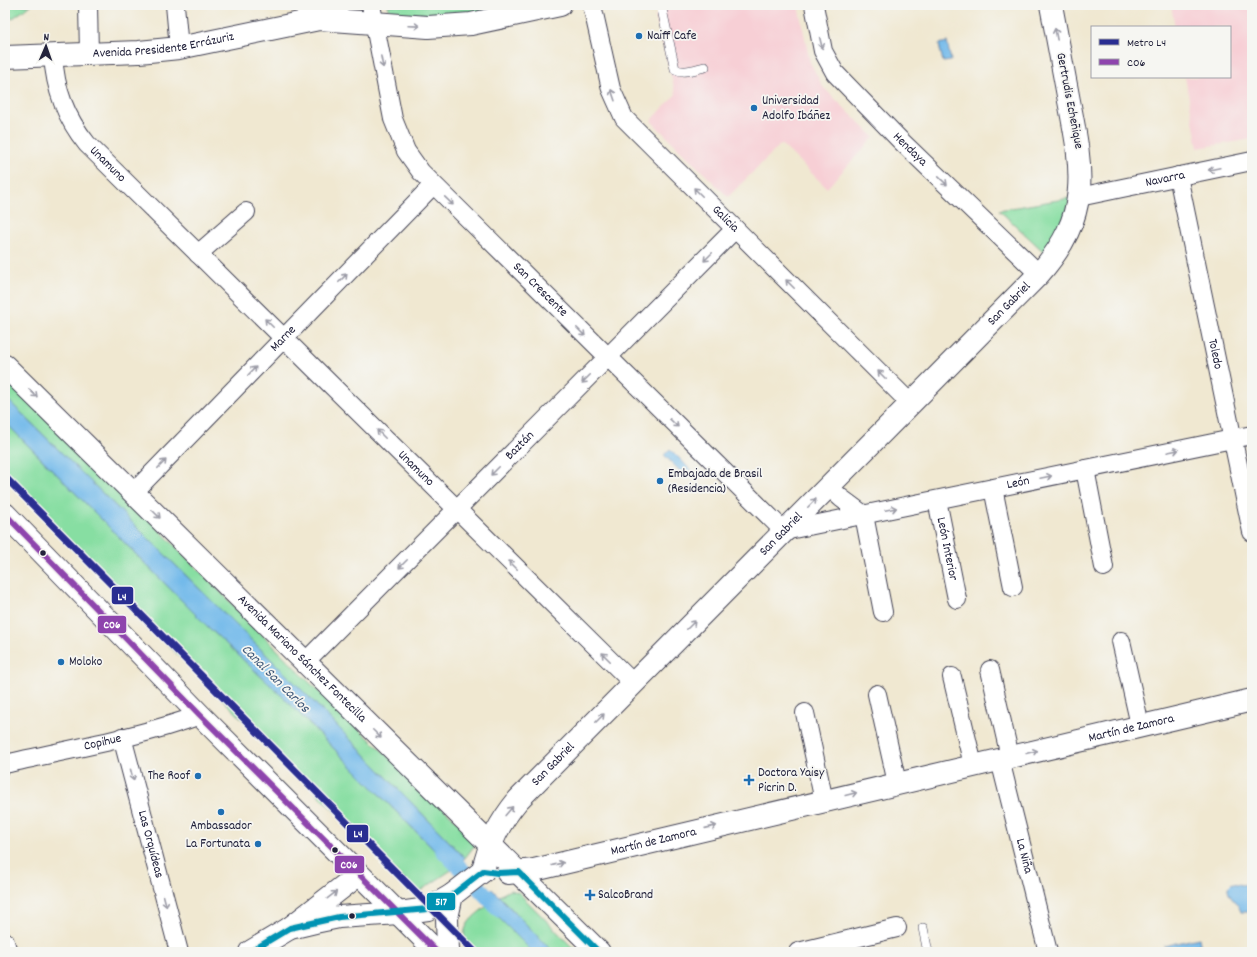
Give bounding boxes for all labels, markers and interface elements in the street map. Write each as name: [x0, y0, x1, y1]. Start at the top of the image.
one-way arrow: [407, 22, 420, 30]
north arrow: [26, 26, 66, 66]
legend: [1091, 26, 1231, 78]
street label: Avenida Presidente Errázuriz: [92, 27, 236, 63]
place label: Naiff Cafe: [647, 27, 697, 46]
one-way arrow: [1052, 28, 1060, 41]
text: N: [43, 30, 50, 46]
marker: Naiff Cafe: [634, 31, 644, 41]
text: Metro L4: [1127, 35, 1166, 52]
one-way arrow: [818, 36, 826, 49]
street label: Gertrudis Echeñique: [1050, 51, 1088, 151]
text: C06: [1127, 55, 1145, 72]
one-way arrow: [379, 56, 387, 69]
one-way arrow: [609, 89, 616, 102]
place label: Universidad Adolfo Ibáñez: [762, 92, 830, 126]
marker: Universidad Adolfo Ibáñez: [749, 103, 759, 113]
street label: Hendaya: [888, 128, 932, 172]
street label: Unamuno: [85, 142, 130, 187]
street label: Navarra: [1144, 166, 1187, 192]
one-way arrow: [1208, 166, 1221, 174]
one-way arrow: [938, 176, 948, 186]
one-way arrow: [693, 187, 703, 197]
one-way arrow: [444, 196, 454, 206]
street label: Galicia: [707, 201, 744, 238]
one-way arrow: [703, 252, 712, 262]
street label: San Crescente: [508, 258, 572, 322]
one-way arrow: [338, 273, 348, 283]
street label: San Gabriel: [983, 278, 1035, 330]
one-way arrow: [785, 279, 795, 289]
one-way arrow: [264, 319, 274, 328]
street label: Marne: [266, 321, 301, 356]
one-way arrow: [576, 327, 586, 337]
street label: Toledo: [1203, 337, 1227, 371]
one-way arrow: [247, 366, 257, 376]
one-way arrow: [877, 370, 887, 380]
one-way arrow: [581, 374, 591, 384]
one-way arrow: [28, 388, 38, 398]
one-way arrow: [669, 418, 679, 428]
street label: Baztán: [501, 427, 539, 465]
one-way arrow: [376, 430, 386, 439]
street label: Unamuno: [393, 446, 439, 491]
one-way arrow: [1166, 447, 1179, 455]
one-way arrow: [157, 459, 166, 469]
place label: Embajada de Brasil (Residencia): [668, 465, 762, 499]
one-way arrow: [490, 466, 500, 476]
street label: León: [1005, 471, 1031, 495]
one-way arrow: [1039, 473, 1052, 481]
marker: Embajada de Brasil (Residencia): [655, 476, 665, 486]
one-way arrow: [807, 498, 817, 508]
one-way arrow: [884, 505, 897, 513]
street label: San Gabriel: [755, 508, 807, 561]
one-way arrow: [151, 509, 161, 518]
street label: León Interior: [931, 516, 963, 583]
unlabelled marker: [38, 548, 48, 558]
one-way arrow: [398, 559, 408, 569]
one-way arrow: [508, 560, 518, 570]
line badge: L4: [111, 586, 134, 605]
text: L4: [117, 590, 127, 606]
street label: Avenida Mariano Sánchez Fontecilla: [233, 591, 371, 728]
line badge: C06: [97, 615, 127, 634]
text: C06: [104, 618, 121, 634]
one-way arrow: [686, 620, 696, 630]
water label: Canal San Carlos: [236, 640, 315, 719]
one-way arrow: [601, 652, 611, 661]
place label: Moloko: [69, 653, 103, 672]
marker: Moloko: [56, 657, 66, 667]
street label: Martín de Zamora: [1087, 709, 1177, 748]
one-way arrow: [595, 713, 605, 723]
street label: Copihue: [82, 729, 124, 756]
one-way arrow: [372, 729, 382, 739]
street label: San Gabriel: [527, 738, 579, 791]
one-way arrow: [1026, 747, 1039, 755]
place label: Doctora Yaisy Picrin D.: [758, 764, 825, 798]
place label: The Roof: [148, 767, 190, 786]
one-way arrow: [129, 768, 136, 781]
marker: The Roof: [193, 771, 203, 781]
marker: Doctora Yaisy Picrin D.: [743, 774, 755, 786]
one-way arrow: [845, 790, 858, 797]
one-way arrow: [505, 806, 514, 816]
marker: Ambassador: [216, 807, 226, 817]
street label: Las Orquídeas: [132, 808, 169, 880]
place label: Ambassador: [190, 817, 252, 836]
street label: Martín de Zamora: [609, 822, 699, 861]
one-way arrow: [704, 823, 717, 831]
line badge: L4: [346, 824, 369, 843]
text: L4: [353, 827, 363, 843]
place label: La Fortunata: [186, 835, 251, 854]
street label: La Niña: [1011, 837, 1038, 876]
marker: La Fortunata: [253, 839, 263, 849]
unlabelled marker: [330, 845, 340, 855]
line badge: C06: [334, 855, 365, 874]
text: C06: [341, 858, 358, 874]
one-way arrow: [551, 860, 564, 868]
place label: SalcoBrand: [598, 886, 653, 905]
marker: SalcoBrand: [585, 890, 595, 900]
one-way arrow: [326, 891, 337, 900]
line badge: 517: [426, 892, 456, 911]
one-way arrow: [162, 894, 169, 907]
text: 517: [435, 895, 448, 911]
unlabelled marker: [347, 911, 357, 921]

